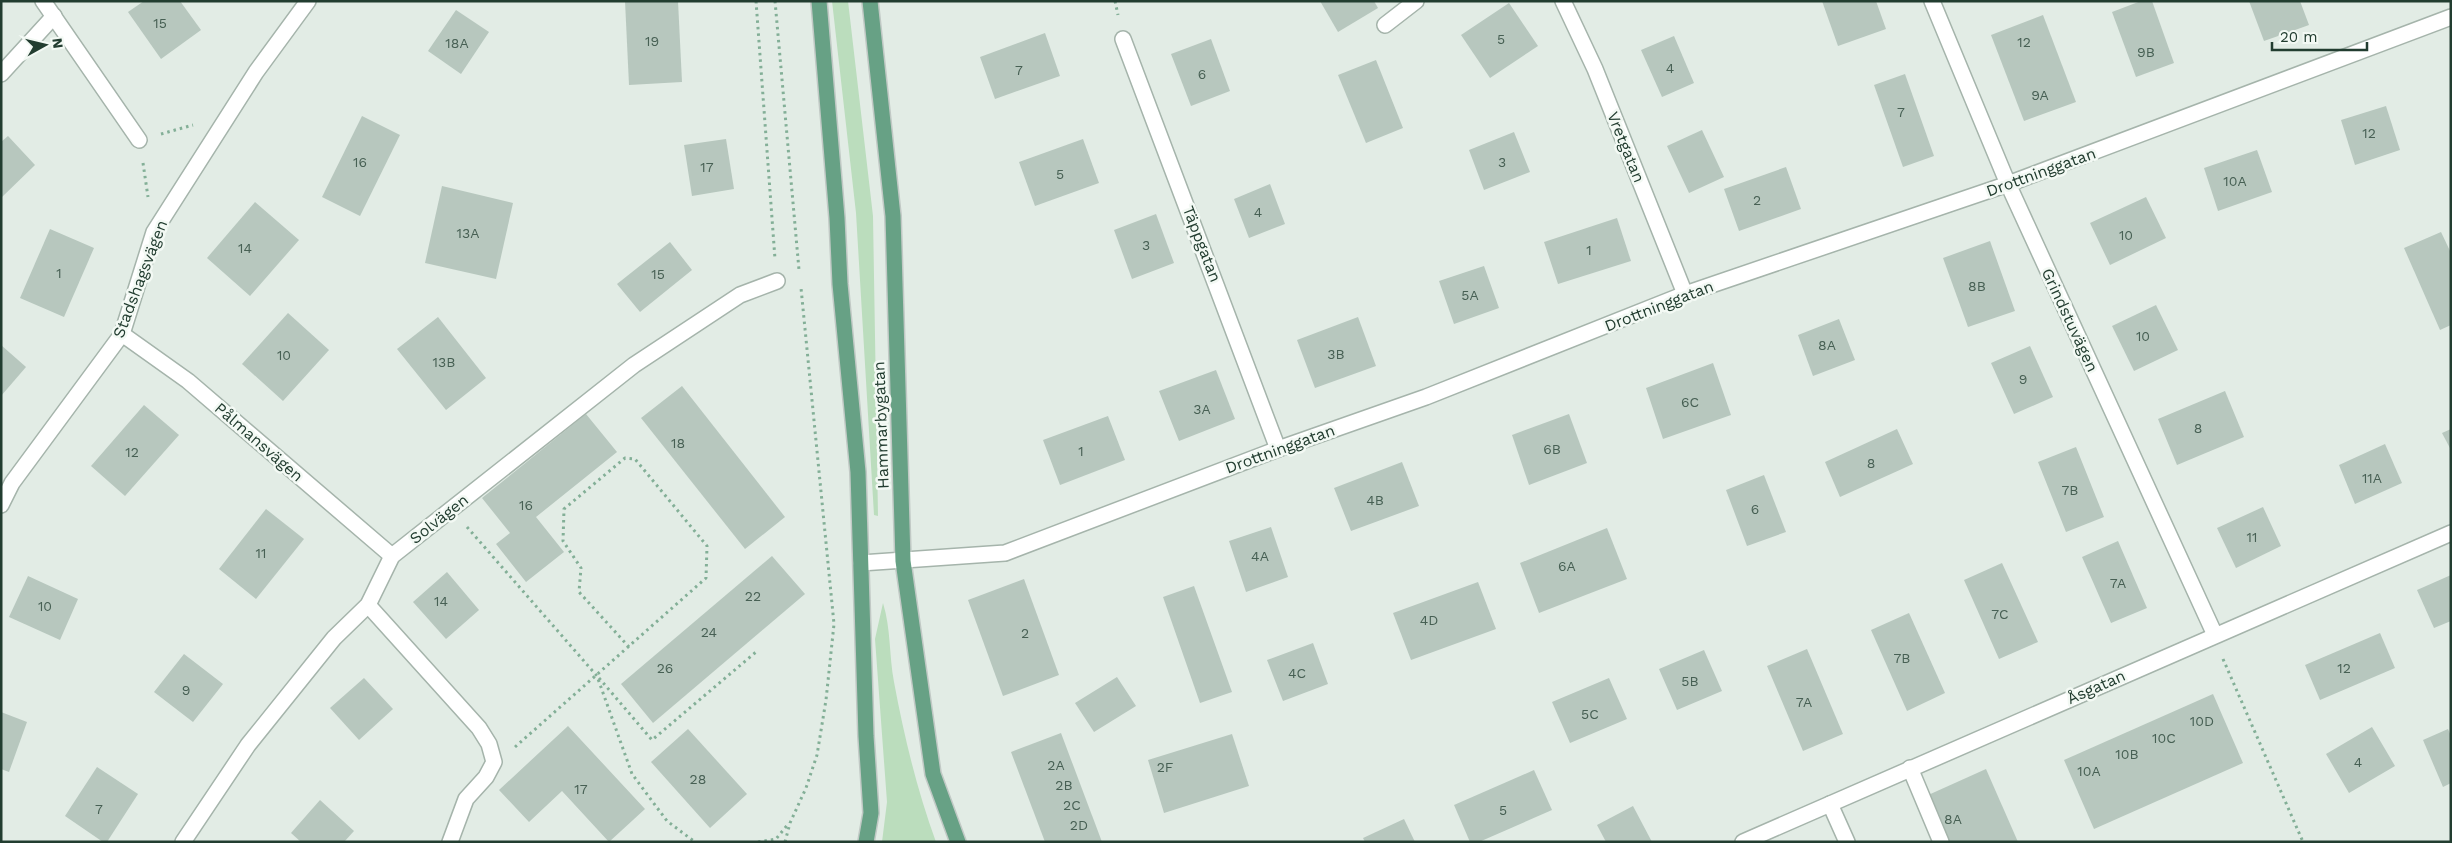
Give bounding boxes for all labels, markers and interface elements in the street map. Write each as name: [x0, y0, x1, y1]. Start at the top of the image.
house number: 15: [153, 15, 167, 31]
north arrow: [20, 20, 70, 70]
scale bar: [2272, 20, 2367, 52]
text: 20 m: [2280, 28, 2318, 46]
house number: 5: [1497, 31, 1505, 47]
house number: 19: [645, 33, 659, 49]
house number: 12: [2017, 34, 2031, 50]
house number: 18A: [445, 35, 469, 51]
text: N: [49, 37, 67, 49]
house number: 9B: [2137, 44, 2155, 60]
house number: 4: [1666, 60, 1674, 76]
house number: 7: [1015, 62, 1023, 78]
house number: 6: [1198, 66, 1206, 82]
house number: 9A: [2031, 87, 2049, 103]
house number: 7: [1897, 104, 1905, 120]
street label: Vretgatan: [1603, 109, 1649, 185]
house number: 12: [2362, 125, 2376, 141]
street label: Drottninggatan: [1984, 143, 2098, 201]
house number: 16: [353, 154, 367, 170]
house number: 3: [1498, 154, 1506, 170]
house number: 17: [700, 159, 714, 175]
house number: 5: [1056, 166, 1064, 182]
house number: 10A: [2223, 173, 2247, 189]
house number: 2: [1753, 192, 1761, 208]
street label: Täppgatan: [1179, 203, 1225, 285]
house number: 4: [1254, 204, 1262, 220]
street label: Stadshagsvägen: [109, 217, 171, 341]
house number: 13A: [457, 225, 479, 241]
house number: 10: [2119, 227, 2133, 243]
house number: 3: [1142, 237, 1150, 253]
house number: 14: [238, 240, 252, 256]
house number: 1: [1586, 242, 1592, 258]
house number: 1: [56, 265, 62, 281]
street label: Grindstuvägen: [2038, 265, 2102, 375]
house number: 15: [651, 266, 665, 282]
street label: Drottninggatan: [1602, 277, 1716, 335]
house number: 8B: [1968, 278, 1986, 294]
house number: 5A: [1461, 287, 1479, 303]
house number: 10: [2136, 328, 2150, 344]
house number: 8A: [1818, 337, 1836, 353]
house number: 3B: [1327, 346, 1345, 362]
house number: 10: [277, 347, 291, 363]
house number: 13B: [433, 354, 455, 370]
street label: Hammarbygatan: [869, 361, 893, 489]
house number: 9: [2019, 371, 2027, 387]
house number: 6C: [1681, 394, 1699, 410]
street label: Pålmansvägen: [211, 398, 307, 486]
house number: 3A: [1193, 401, 1211, 417]
street label: Drottninggatan: [1223, 420, 1337, 478]
house number: 8: [2194, 420, 2202, 436]
house number: 18: [671, 435, 685, 451]
house number: 6B: [1543, 441, 1561, 457]
house number: 1: [1078, 443, 1084, 459]
house number: 12: [125, 444, 139, 460]
house number: 8: [1867, 455, 1875, 471]
house number: 11A: [2362, 470, 2382, 486]
house number: 7B: [2062, 482, 2079, 498]
street label: Solvägen: [406, 490, 472, 548]
house number: 4B: [1366, 492, 1384, 508]
house number: 16: [519, 497, 533, 513]
house number: 6: [1751, 501, 1759, 517]
house number: 11: [2247, 529, 2257, 545]
house number: 11: [256, 545, 266, 561]
house number: 4A: [1251, 548, 1269, 564]
house number: 6A: [1558, 558, 1576, 574]
house number: 7A: [2110, 575, 2126, 591]
house number: 22: [745, 588, 761, 604]
house number: 14: [434, 593, 448, 609]
house number: 10: [38, 598, 52, 614]
house number: 7C: [1991, 606, 2009, 622]
house number: 4D: [1420, 612, 1438, 628]
house number: 24: [701, 624, 717, 640]
house number: 2: [1021, 625, 1029, 641]
house number: 7B: [1894, 650, 1911, 666]
house number: 26: [657, 660, 673, 676]
house number: 12: [2337, 660, 2351, 676]
house number: 4C: [1288, 665, 1306, 681]
street label: Åsgatan: [2064, 666, 2128, 708]
house number: 5B: [1681, 673, 1699, 689]
house number: 9: [182, 682, 190, 698]
house number: 7A: [1796, 694, 1812, 710]
house number: 5C: [1581, 706, 1599, 722]
house number: 10D: [2190, 713, 2214, 729]
house number: 10C: [2152, 730, 2176, 746]
house number: 10B: [2115, 746, 2139, 762]
house number: 4: [2354, 754, 2362, 770]
house number: 2A: [1047, 757, 1065, 773]
house number: 2F: [1157, 759, 1173, 775]
house number: 10A: [2077, 763, 2101, 779]
house number: 28: [690, 771, 706, 787]
house number: 2B: [1055, 777, 1073, 793]
house number: 17: [574, 781, 588, 797]
house number: 2C: [1063, 797, 1081, 813]
house number: 7: [95, 801, 103, 817]
house number: 5: [1499, 802, 1507, 818]
house number: 8A: [1944, 811, 1962, 827]
house number: 2D: [1070, 817, 1088, 833]

